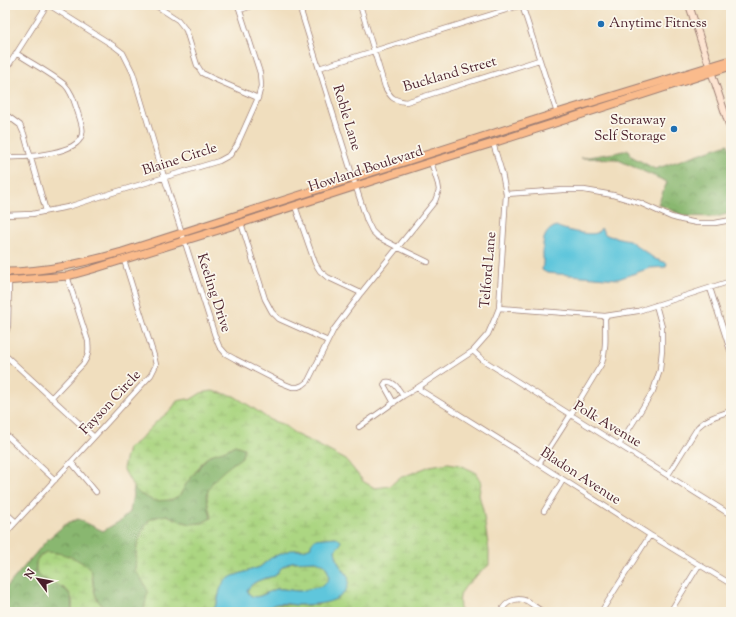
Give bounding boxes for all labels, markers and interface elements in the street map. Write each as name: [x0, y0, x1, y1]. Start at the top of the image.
place label: Anytime Fitness: [609, 14, 707, 34]
marker: Anytime Fitness: [596, 19, 606, 29]
street label: Buckland Street: [401, 52, 499, 98]
street label: Roble Lane: [327, 83, 365, 153]
place label: Storaway Self Storage: [594, 111, 666, 147]
marker: Storaway Self Storage: [669, 124, 679, 134]
street label: Blaine Circle: [140, 139, 220, 181]
street label: Howland Boulevard: [306, 142, 426, 198]
street label: Telford Lane: [476, 231, 502, 309]
street label: Keeling Drive: [191, 251, 235, 335]
street label: Fayson Circle: [76, 366, 146, 440]
street label: Polk Avenue: [569, 397, 645, 453]
street label: Bladon Avenue: [536, 443, 624, 511]
north arrow: [18, 559, 58, 599]
text: N: [21, 566, 40, 583]

